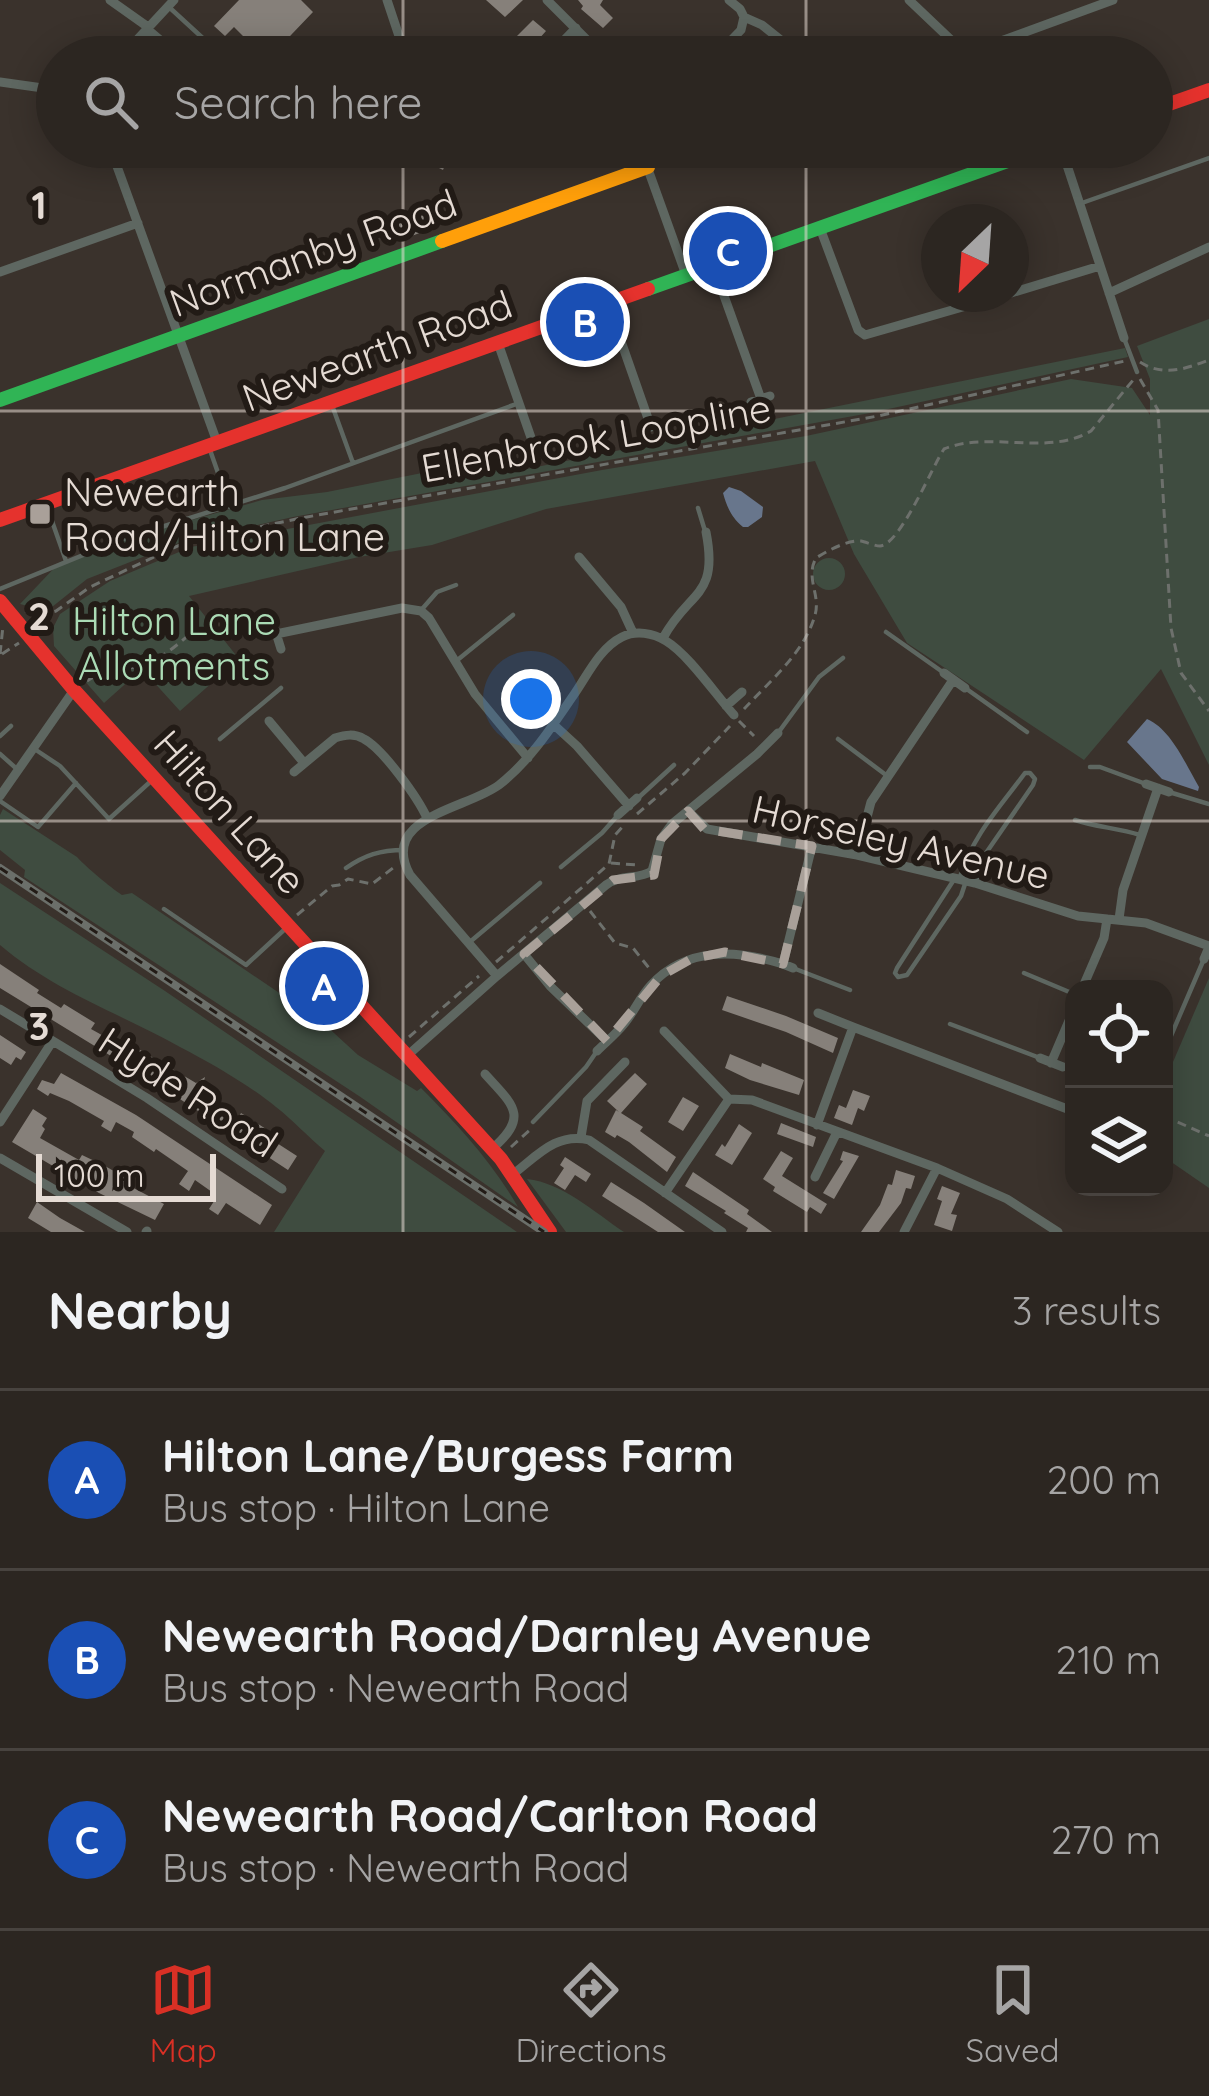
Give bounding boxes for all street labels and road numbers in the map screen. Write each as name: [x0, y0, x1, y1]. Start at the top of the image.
street label: Normanby Road: [163, 178, 463, 327]
street label: Newearth Road: [235, 279, 518, 422]
street label: Ellenbrook Loopline: [417, 383, 775, 492]
street label: Hilton Lane: [144, 719, 317, 904]
street label: Horseley Avenue: [748, 783, 1055, 900]
street label: Hyde Road: [90, 1016, 287, 1167]

